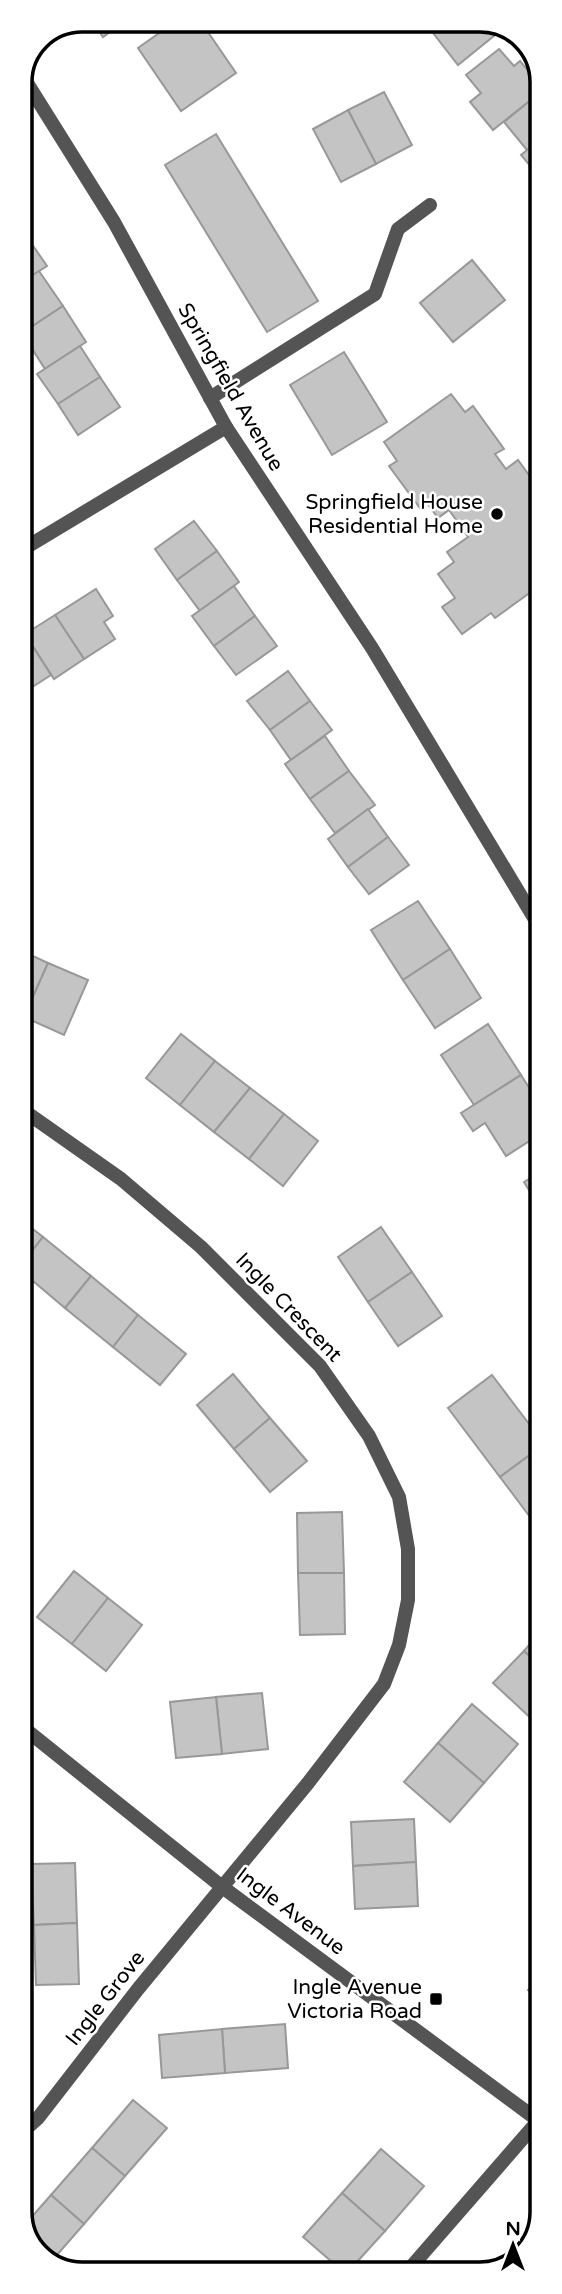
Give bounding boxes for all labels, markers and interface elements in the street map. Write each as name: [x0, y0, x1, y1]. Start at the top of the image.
street label: Springfield Avenue: [172, 299, 289, 476]
place label: Springfield House Residential Home: [305, 490, 483, 539]
marker: Springfield House Residential Home: [489, 506, 505, 522]
street label: Ingle Crescent: [230, 1248, 347, 1367]
street label: Ingle Avenue: [231, 1862, 350, 1960]
street label: Ingle Grove: [61, 1946, 150, 2051]
place label: Ingle Avenue Victoria Road: [287, 1975, 422, 2024]
marker: Ingle Avenue Victoria Road: [428, 1991, 444, 2007]
north arrow: [478, 2210, 548, 2280]
text: N: [505, 2218, 521, 2240]

